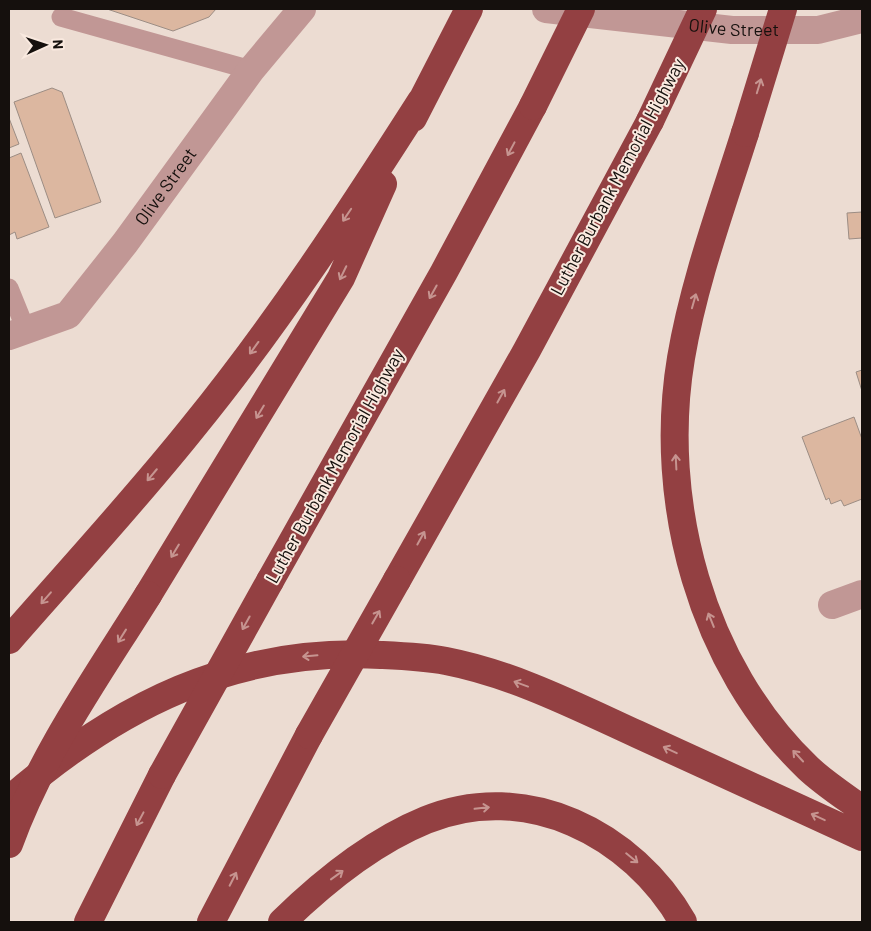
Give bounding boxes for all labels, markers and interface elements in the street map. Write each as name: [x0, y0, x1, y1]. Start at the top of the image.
street label: Olive Street: [688, 13, 779, 40]
north arrow: [20, 20, 70, 70]
text: N: [50, 39, 67, 49]
street label: Luther Burbank Memorial Highway: [545, 54, 689, 299]
one-way arrow: [755, 78, 765, 94]
one-way arrow: [505, 141, 515, 156]
street label: Olive Street: [130, 143, 201, 229]
one-way arrow: [342, 208, 352, 222]
one-way arrow: [338, 265, 347, 280]
one-way arrow: [428, 284, 437, 299]
one-way arrow: [690, 294, 699, 310]
one-way arrow: [249, 341, 259, 355]
street label: Luther Burbank Memorial Highway: [260, 344, 408, 587]
one-way arrow: [496, 390, 506, 404]
one-way arrow: [254, 405, 264, 419]
one-way arrow: [672, 454, 681, 470]
one-way arrow: [147, 469, 158, 482]
one-way arrow: [417, 531, 426, 546]
one-way arrow: [170, 544, 180, 558]
one-way arrow: [40, 591, 51, 604]
one-way arrow: [372, 610, 382, 624]
one-way arrow: [706, 613, 715, 628]
one-way arrow: [241, 616, 251, 631]
one-way arrow: [117, 629, 128, 643]
one-way arrow: [303, 651, 319, 660]
one-way arrow: [514, 679, 530, 688]
one-way arrow: [663, 744, 678, 754]
one-way arrow: [792, 750, 803, 763]
one-way arrow: [474, 803, 490, 813]
one-way arrow: [135, 811, 145, 826]
one-way arrow: [811, 812, 826, 821]
one-way arrow: [625, 853, 638, 864]
one-way arrow: [330, 870, 344, 880]
one-way arrow: [228, 871, 238, 886]

